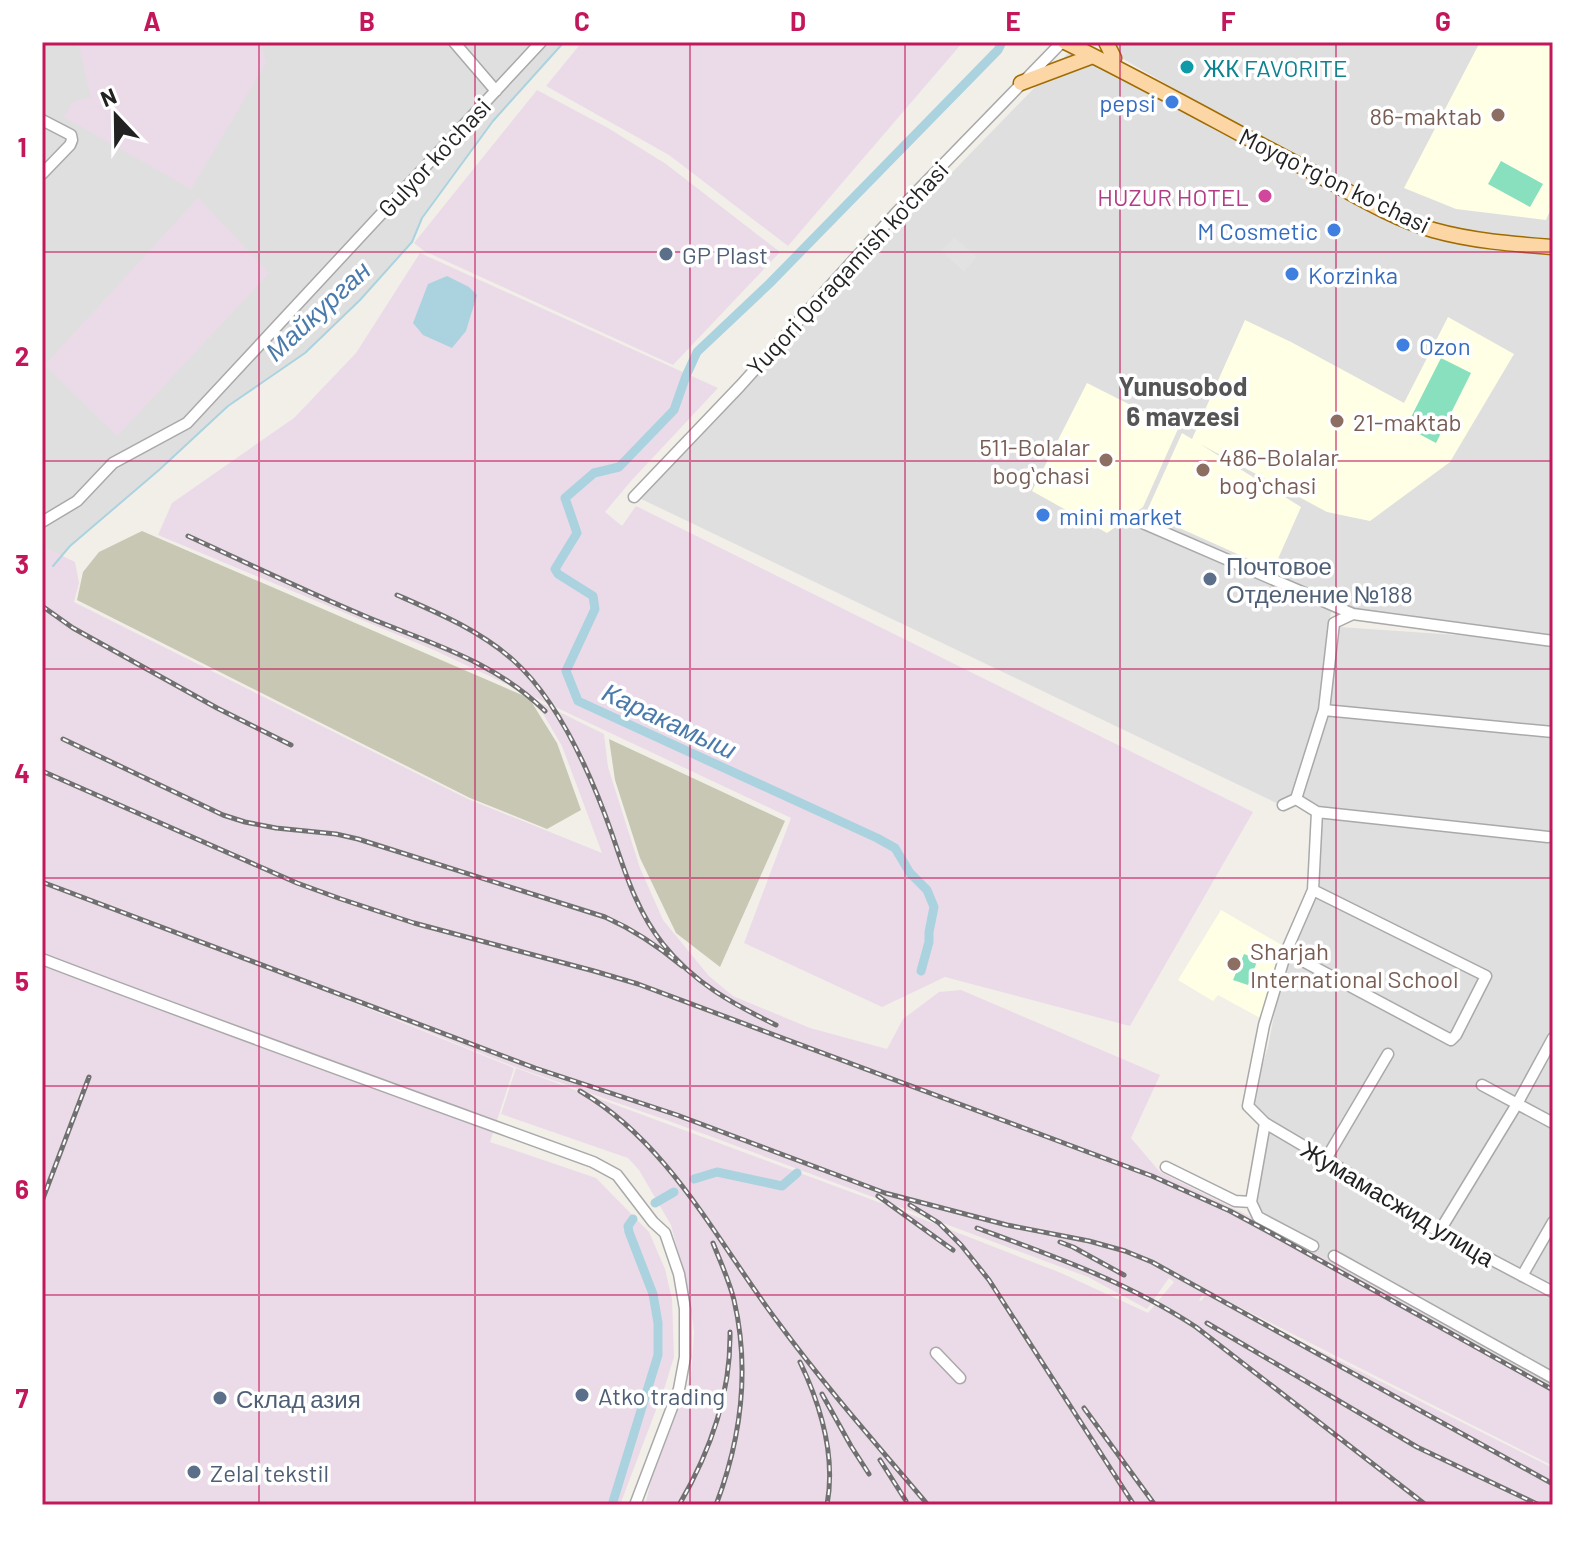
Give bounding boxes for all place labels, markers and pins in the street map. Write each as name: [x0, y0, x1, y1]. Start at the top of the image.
place label: ЖК FAVORITE: [1203, 53, 1347, 82]
marker: ЖК FAVORITE: [1178, 58, 1196, 76]
place label: pepsi: [1099, 88, 1156, 117]
marker: pepsi: [1163, 93, 1181, 111]
place label: 86-maktab: [1369, 101, 1482, 130]
marker: 86-maktab: [1489, 106, 1507, 124]
place label: HUZUR HOTEL: [1097, 182, 1249, 211]
marker: HUZUR HOTEL: [1256, 187, 1274, 205]
place label: M Cosmetic: [1197, 216, 1318, 245]
marker: M Cosmetic: [1325, 221, 1343, 239]
place label: GP Plast: [682, 240, 768, 269]
marker: GP Plast: [657, 245, 675, 263]
place label: Korzinka: [1308, 260, 1398, 289]
marker: Korzinka: [1283, 265, 1301, 283]
place label: Ozon: [1419, 331, 1471, 360]
marker: Ozon: [1394, 336, 1412, 354]
place label: 21-maktab: [1353, 407, 1462, 436]
marker: 21-maktab: [1328, 412, 1346, 430]
place label: 511-Bolalar bogʻchasi: [980, 432, 1090, 489]
place label: 486-Bolalar bogʻchasi: [1219, 442, 1339, 499]
marker: 511-Bolalar bogʻchasi: [1097, 451, 1115, 469]
marker: 486-Bolalar bogʻchasi: [1194, 461, 1212, 479]
place label: mini market: [1059, 501, 1183, 530]
marker: mini market: [1034, 506, 1052, 524]
place label: Почтовое Отделение №188: [1226, 551, 1413, 608]
marker: Почтовое Отделение №188: [1201, 570, 1219, 588]
place label: Sharjah International School: [1250, 936, 1459, 993]
marker: Sharjah International School: [1225, 955, 1243, 973]
place label: Atko trading: [598, 1381, 725, 1410]
place label: Склад азия: [236, 1384, 361, 1413]
marker: Atko trading: [573, 1386, 591, 1404]
marker: Склад азия: [211, 1389, 229, 1407]
place label: Zelal tekstil: [210, 1458, 329, 1487]
marker: Zelal tekstil: [185, 1463, 203, 1481]

